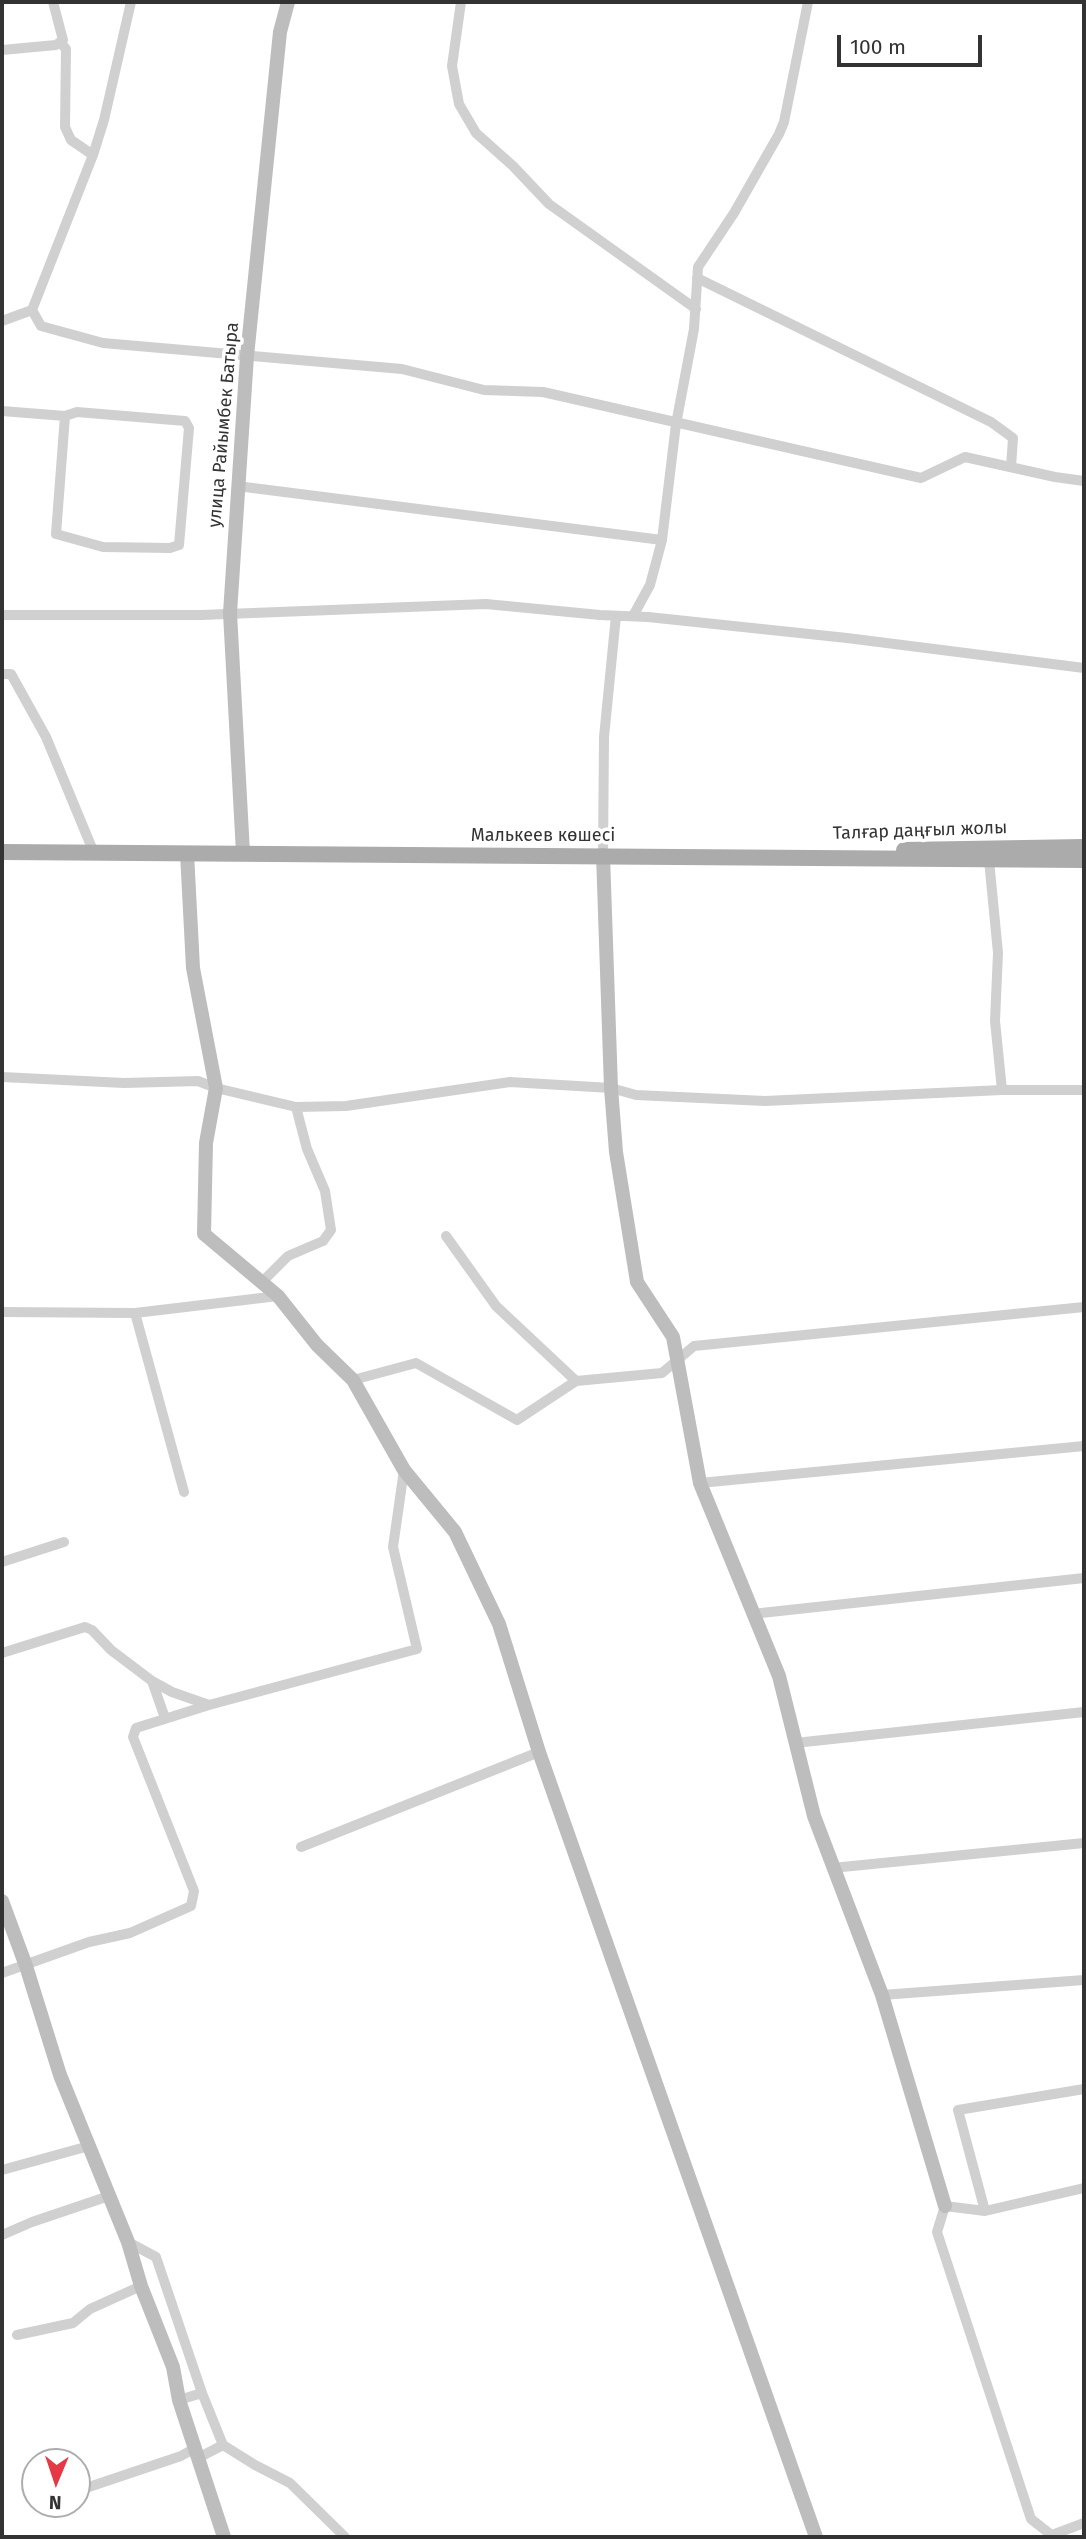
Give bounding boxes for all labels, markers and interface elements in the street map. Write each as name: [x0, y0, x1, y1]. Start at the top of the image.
scale bar: [841, 21, 986, 65]
text: 100 m: [850, 34, 906, 60]
street label: улица Райымбек Батыра: [204, 321, 244, 529]
street label: Талғар даңғыл жолы: [832, 817, 1008, 845]
street label: Малькеев көшесі: [471, 825, 615, 847]
north arrow: [21, 2448, 91, 2518]
text: N: [49, 2491, 62, 2514]

